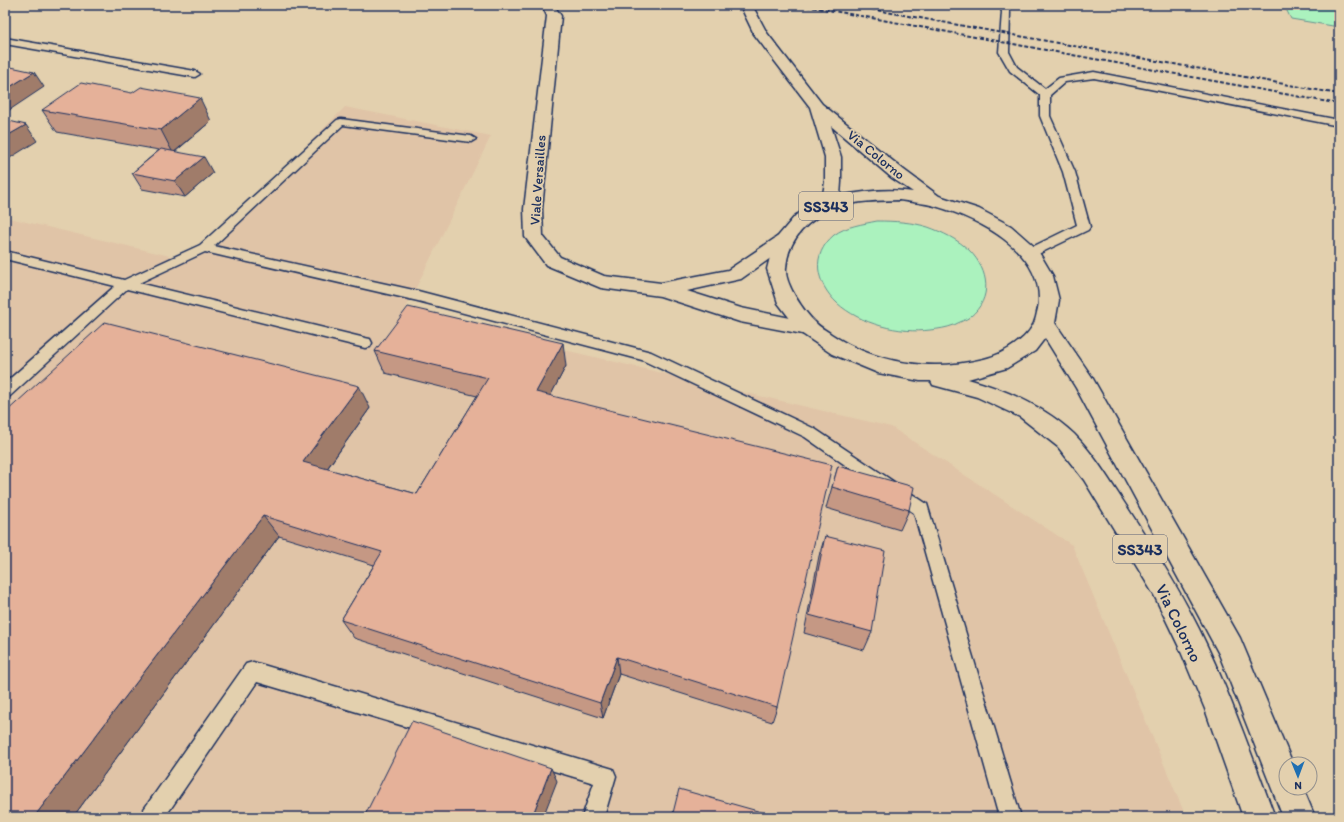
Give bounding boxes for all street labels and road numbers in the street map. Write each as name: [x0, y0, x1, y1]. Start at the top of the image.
street label: Via Colorno: [844, 127, 908, 183]
street label: Viale Versailles: [526, 134, 550, 226]
road number: SS343: [799, 192, 853, 220]
road number: SS343: [1113, 535, 1167, 563]
street label: Via Colorno: [1152, 581, 1206, 665]

